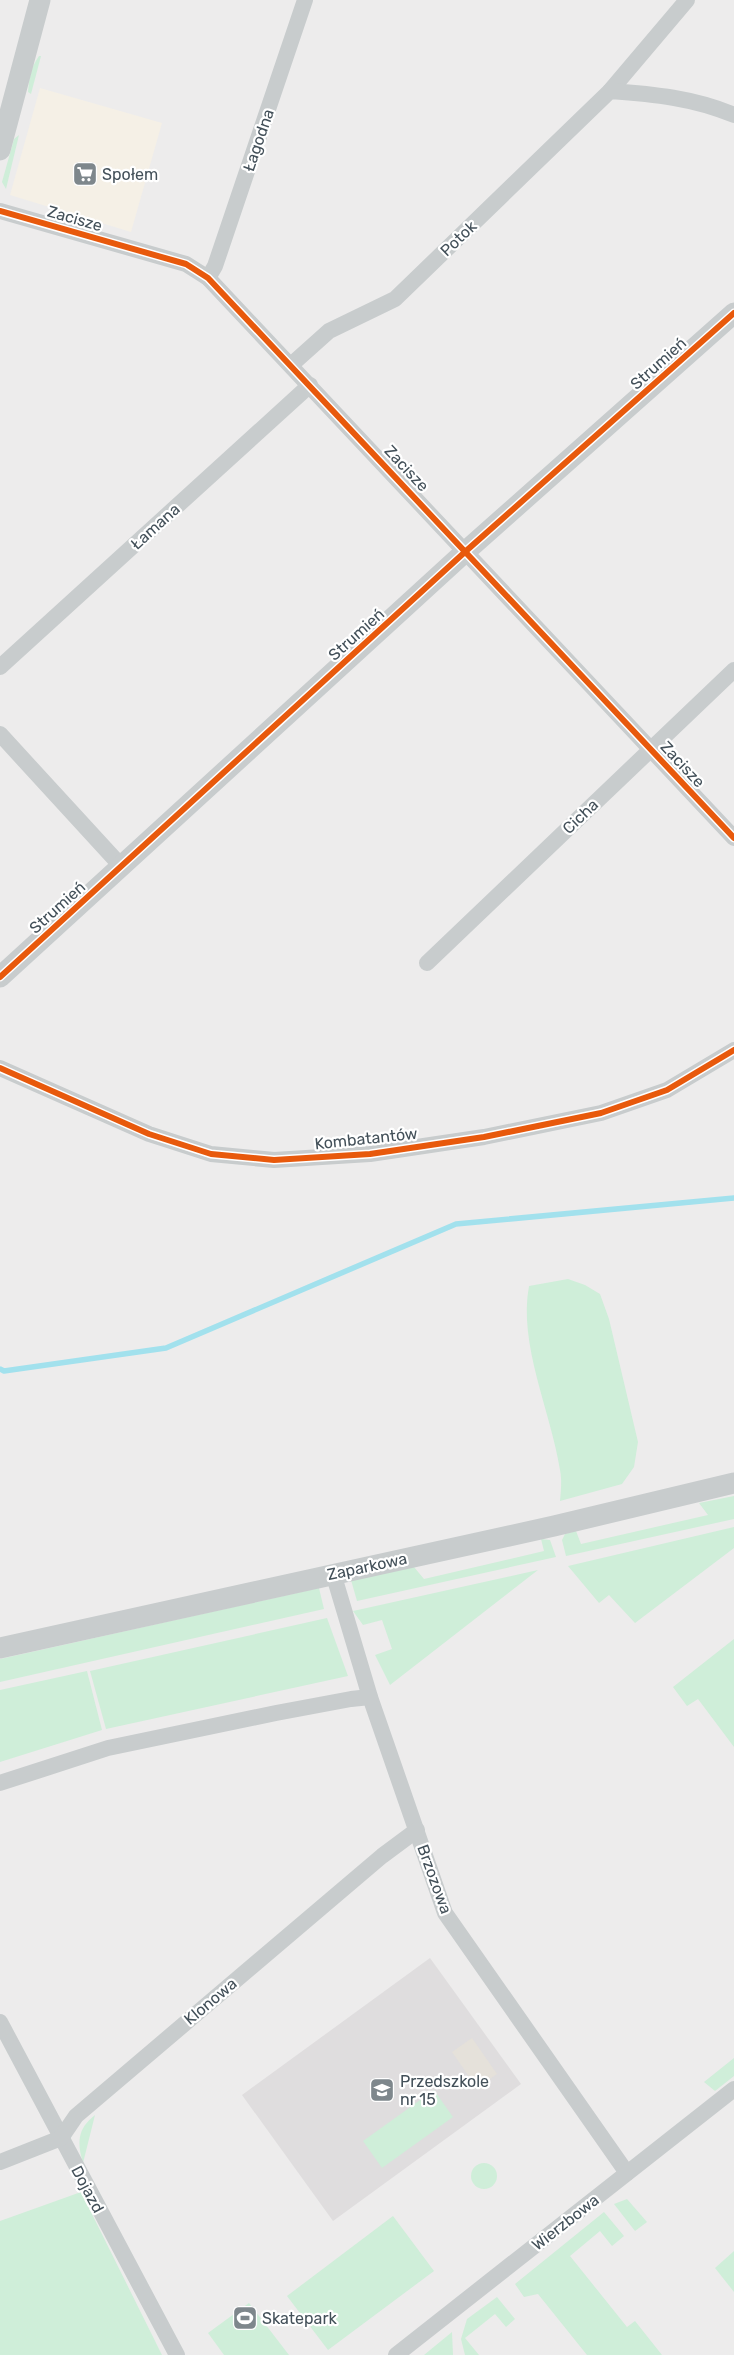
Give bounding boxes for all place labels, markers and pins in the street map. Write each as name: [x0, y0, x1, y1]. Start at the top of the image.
supermarket icon: Społem: [72, 161, 98, 187]
place label: Społem: [102, 165, 158, 184]
place label: Przedszkole nr 15: [400, 2072, 489, 2109]
school or university icon: Przedszkole nr 15: [369, 2077, 395, 2103]
sports icon: Skatepark: [232, 2305, 258, 2331]
place label: Skatepark: [262, 2309, 337, 2328]

